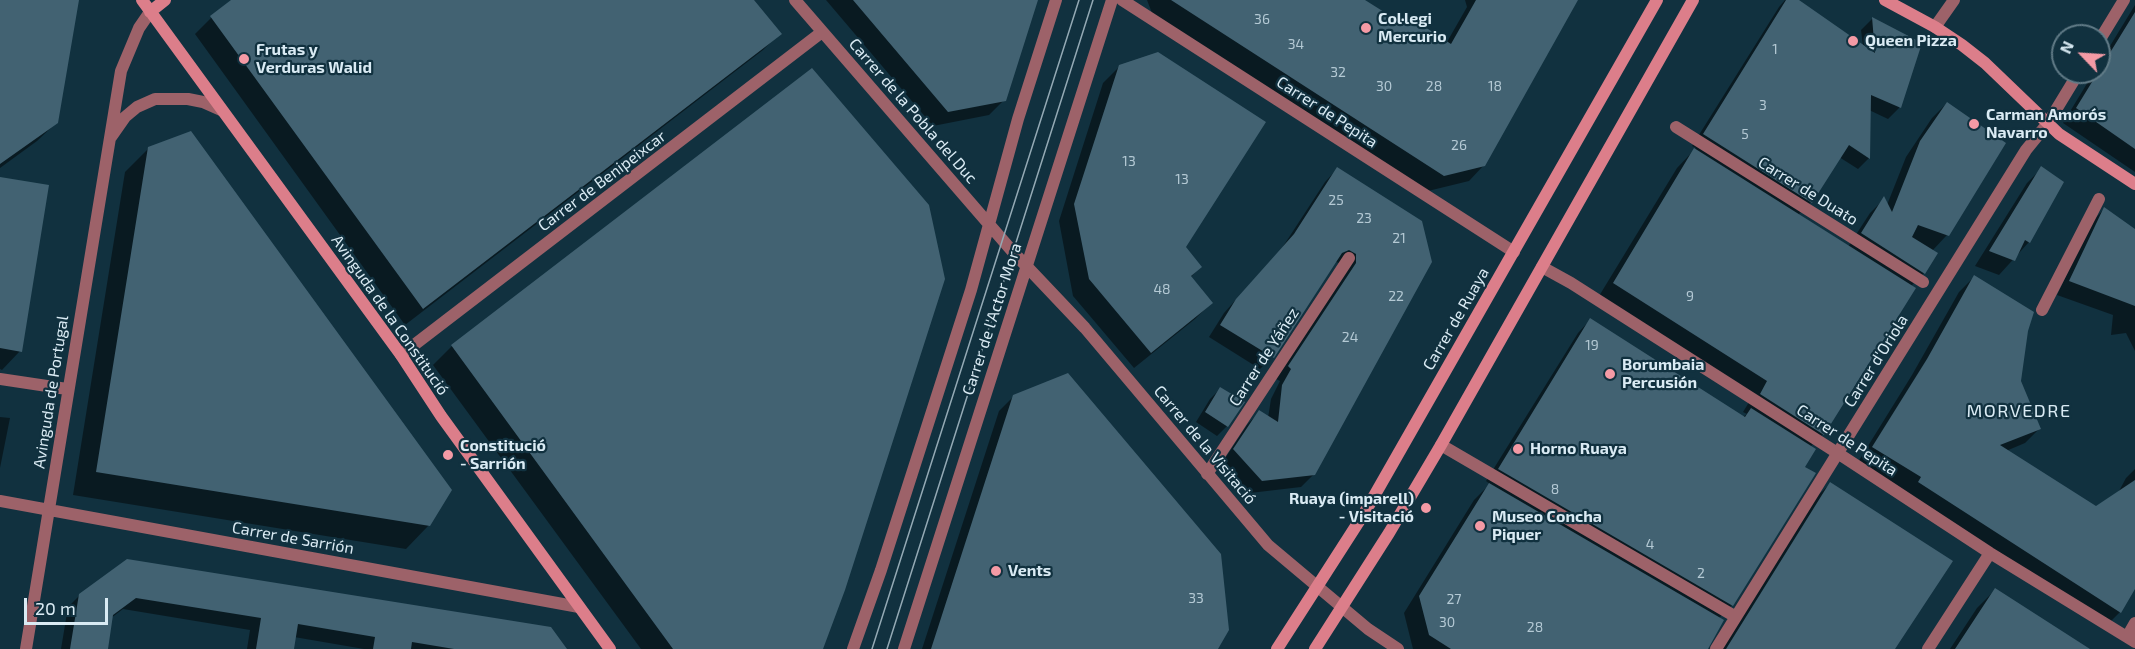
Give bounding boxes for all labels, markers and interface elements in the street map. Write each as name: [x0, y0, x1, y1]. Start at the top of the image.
place label: Col·legi Mercurio: [1378, 9, 1447, 47]
house number: 36: [1254, 11, 1270, 27]
marker: Col·legi Mercurio: [1359, 21, 1373, 35]
north arrow: [2051, 24, 2111, 84]
place label: Queen Pizza: [1865, 31, 1957, 51]
marker: Queen Pizza: [1846, 34, 1860, 48]
street label: Carrer de la Pobla del Duc: [845, 35, 981, 187]
house number: 34: [1288, 36, 1304, 52]
text: N: [2055, 38, 2077, 56]
place label: Frutas y Verduras Walid: [256, 40, 372, 78]
house number: 1: [1772, 41, 1778, 57]
marker: Frutas y Verduras Walid: [237, 52, 251, 66]
house number: 32: [1330, 64, 1346, 80]
street label: Carrer de Pepita: [1273, 72, 1381, 152]
house number: 30: [1376, 78, 1392, 94]
house number: 28: [1426, 78, 1442, 94]
house number: 18: [1488, 78, 1502, 94]
house number: 3: [1759, 97, 1767, 113]
place label: Carman Amorós Navarro: [1986, 105, 2106, 143]
marker: Carman Amorós Navarro: [1967, 117, 1981, 131]
house number: 5: [1741, 126, 1749, 142]
street label: Carrer de Benipeixcar: [534, 127, 670, 235]
house number: 26: [1451, 137, 1467, 153]
house number: 13: [1122, 153, 1136, 169]
street label: Carrer de Duato: [1755, 153, 1861, 229]
house number: 13: [1175, 171, 1189, 187]
house number: 25: [1328, 192, 1344, 208]
house number: 23: [1356, 210, 1372, 226]
house number: 21: [1392, 230, 1406, 246]
street label: Avinguda de la Constitució: [327, 231, 453, 399]
street label: Carrer de l'Actor Mora: [958, 240, 1026, 398]
street label: Carrer de Ruaya: [1419, 264, 1493, 374]
house number: 48: [1153, 281, 1171, 297]
house number: 22: [1388, 288, 1404, 304]
house number: 9: [1686, 288, 1694, 304]
street label: Carrer de Yáñez: [1225, 304, 1303, 410]
street label: Carrer d'Oriola: [1840, 311, 1912, 411]
street label: Avinguda de Portugal: [29, 314, 73, 470]
house number: 24: [1342, 329, 1358, 345]
house number: 19: [1585, 337, 1599, 353]
place label: Borumbaia Percusión: [1622, 355, 1704, 393]
marker: Borumbaia Percusión: [1603, 367, 1617, 381]
street label: Carrer de la Visitació: [1150, 382, 1260, 508]
street label: Carrer de Pepita: [1793, 400, 1901, 480]
district label: MORVEDRE: [1966, 400, 2072, 422]
place label: Constitució - Sarrión: [460, 436, 546, 474]
place label: Horno Ruaya: [1530, 439, 1627, 459]
marker: Horno Ruaya: [1511, 442, 1525, 456]
marker: Constitució - Sarrión: [441, 448, 455, 462]
house number: 8: [1551, 481, 1559, 497]
place label: Ruaya (imparell) - Visitació: [1289, 489, 1414, 527]
marker: Ruaya (imparell) - Visitació: [1419, 501, 1433, 515]
place label: Museo Concha Piquer: [1492, 507, 1602, 545]
street label: Carrer de Sarrión: [231, 518, 355, 558]
marker: Museo Concha Piquer: [1473, 519, 1487, 533]
house number: 4: [1646, 536, 1654, 552]
place label: Vents: [1008, 561, 1051, 581]
marker: Vents: [989, 564, 1003, 578]
house number: 2: [1697, 565, 1705, 581]
scale bar: [27, 586, 111, 624]
house number: 33: [1188, 590, 1204, 606]
house number: 27: [1446, 591, 1462, 607]
text: 20 m: [35, 597, 76, 619]
house number: 30: [1439, 614, 1455, 630]
house number: 28: [1527, 619, 1543, 635]

